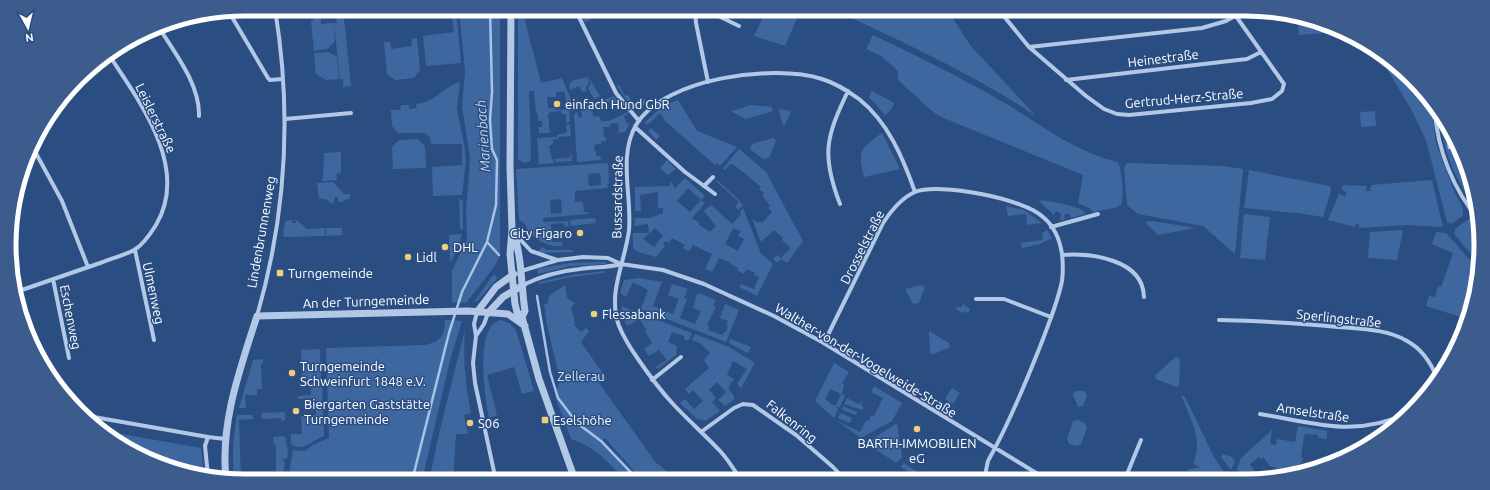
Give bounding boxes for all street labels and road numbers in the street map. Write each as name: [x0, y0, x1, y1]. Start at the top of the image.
street label: Heinestraße: [1127, 47, 1199, 69]
street label: Leislerstraße: [133, 81, 179, 155]
street label: Gertrud-Herz-Straße: [1124, 86, 1244, 110]
street label: Bussardstraße: [609, 155, 625, 239]
street label: Lindenbrunnenweg: [244, 175, 278, 289]
street label: Drosselstraße: [837, 208, 887, 286]
street label: Ulmenweg: [141, 261, 167, 325]
street label: Eschenweg: [58, 283, 84, 351]
street label: An der Turngemeinde: [302, 292, 430, 310]
street label: Walther-von-der-Vogelweide-Straße: [773, 300, 959, 420]
street label: Sperlingstraße: [1296, 307, 1382, 329]
street label: Falkenring: [764, 397, 820, 445]
street label: Amselstraße: [1276, 400, 1350, 424]

